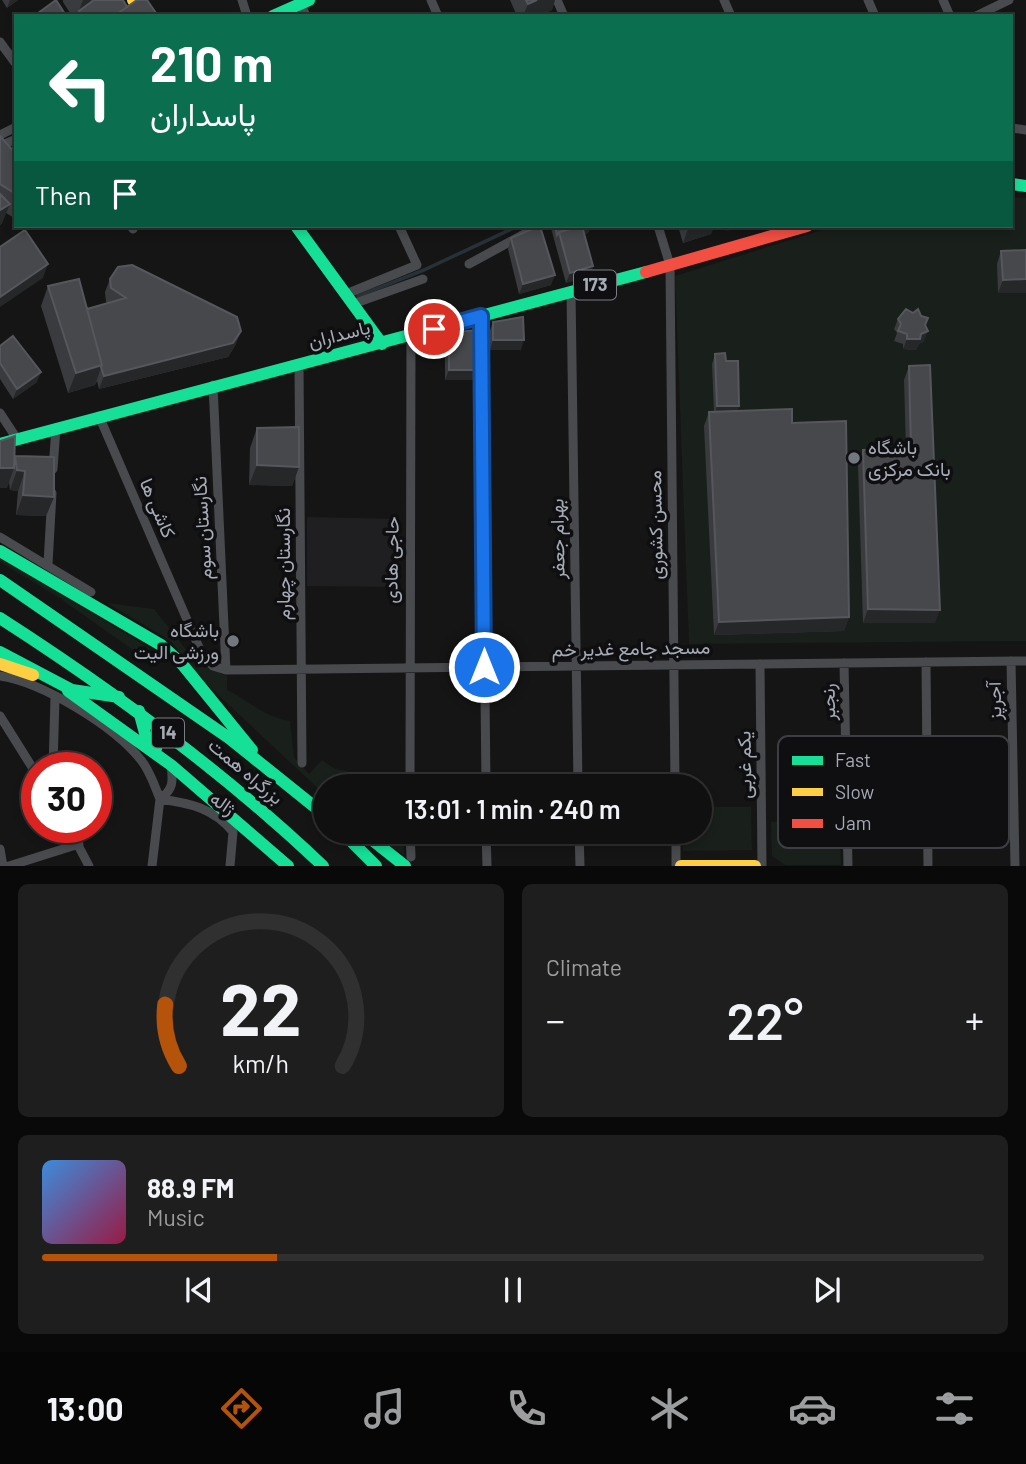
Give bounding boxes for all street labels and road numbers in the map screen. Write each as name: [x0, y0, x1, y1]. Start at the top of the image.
road number: 173: [574, 270, 616, 300]
street label: پاسداران: [306, 315, 373, 355]
street label: محسن کشوری: [642, 470, 668, 580]
street label: کاشی ها: [135, 474, 181, 542]
street label: نگارستان سوم: [187, 476, 218, 580]
street label: بهرام جعفر: [544, 498, 571, 581]
street label: نگارستان چهارم: [271, 508, 297, 620]
street label: حاجی هادی: [378, 516, 404, 604]
street label: مسجد جامع غدیر خم: [552, 635, 711, 663]
street label: آجرپز: [982, 680, 1008, 721]
street label: رنجبر: [816, 683, 840, 722]
road number: 14: [152, 718, 184, 748]
street label: یکم غربی: [731, 731, 758, 799]
street label: بزرگراه همت: [204, 733, 288, 809]
street label: ژاله: [206, 786, 241, 820]

